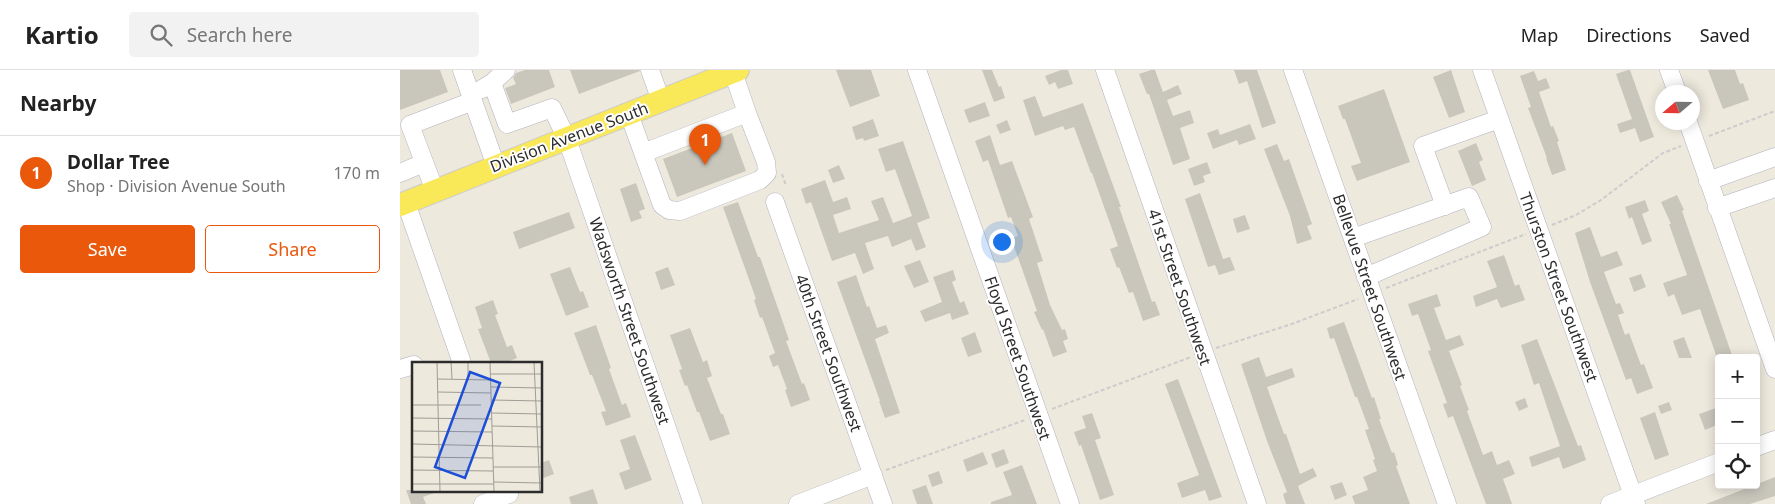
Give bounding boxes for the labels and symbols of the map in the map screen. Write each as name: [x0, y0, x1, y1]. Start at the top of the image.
north arrow: [1655, 85, 1700, 130]
street label: Division Avenue South: [487, 97, 651, 177]
pin: 1: [689, 124, 721, 165]
street label: Thurston Street Southwest: [1514, 189, 1604, 385]
street label: Bellevue Street Southwest: [1328, 191, 1412, 383]
street label: 41st Street Southwest: [1143, 206, 1217, 368]
street label: Wadsworth Street Southwest: [584, 215, 676, 428]
your location: [989, 229, 1015, 255]
street label: 40th Street Southwest: [790, 271, 868, 435]
street label: Floyd Street Southwest: [980, 273, 1056, 443]
inset map: [412, 362, 542, 492]

